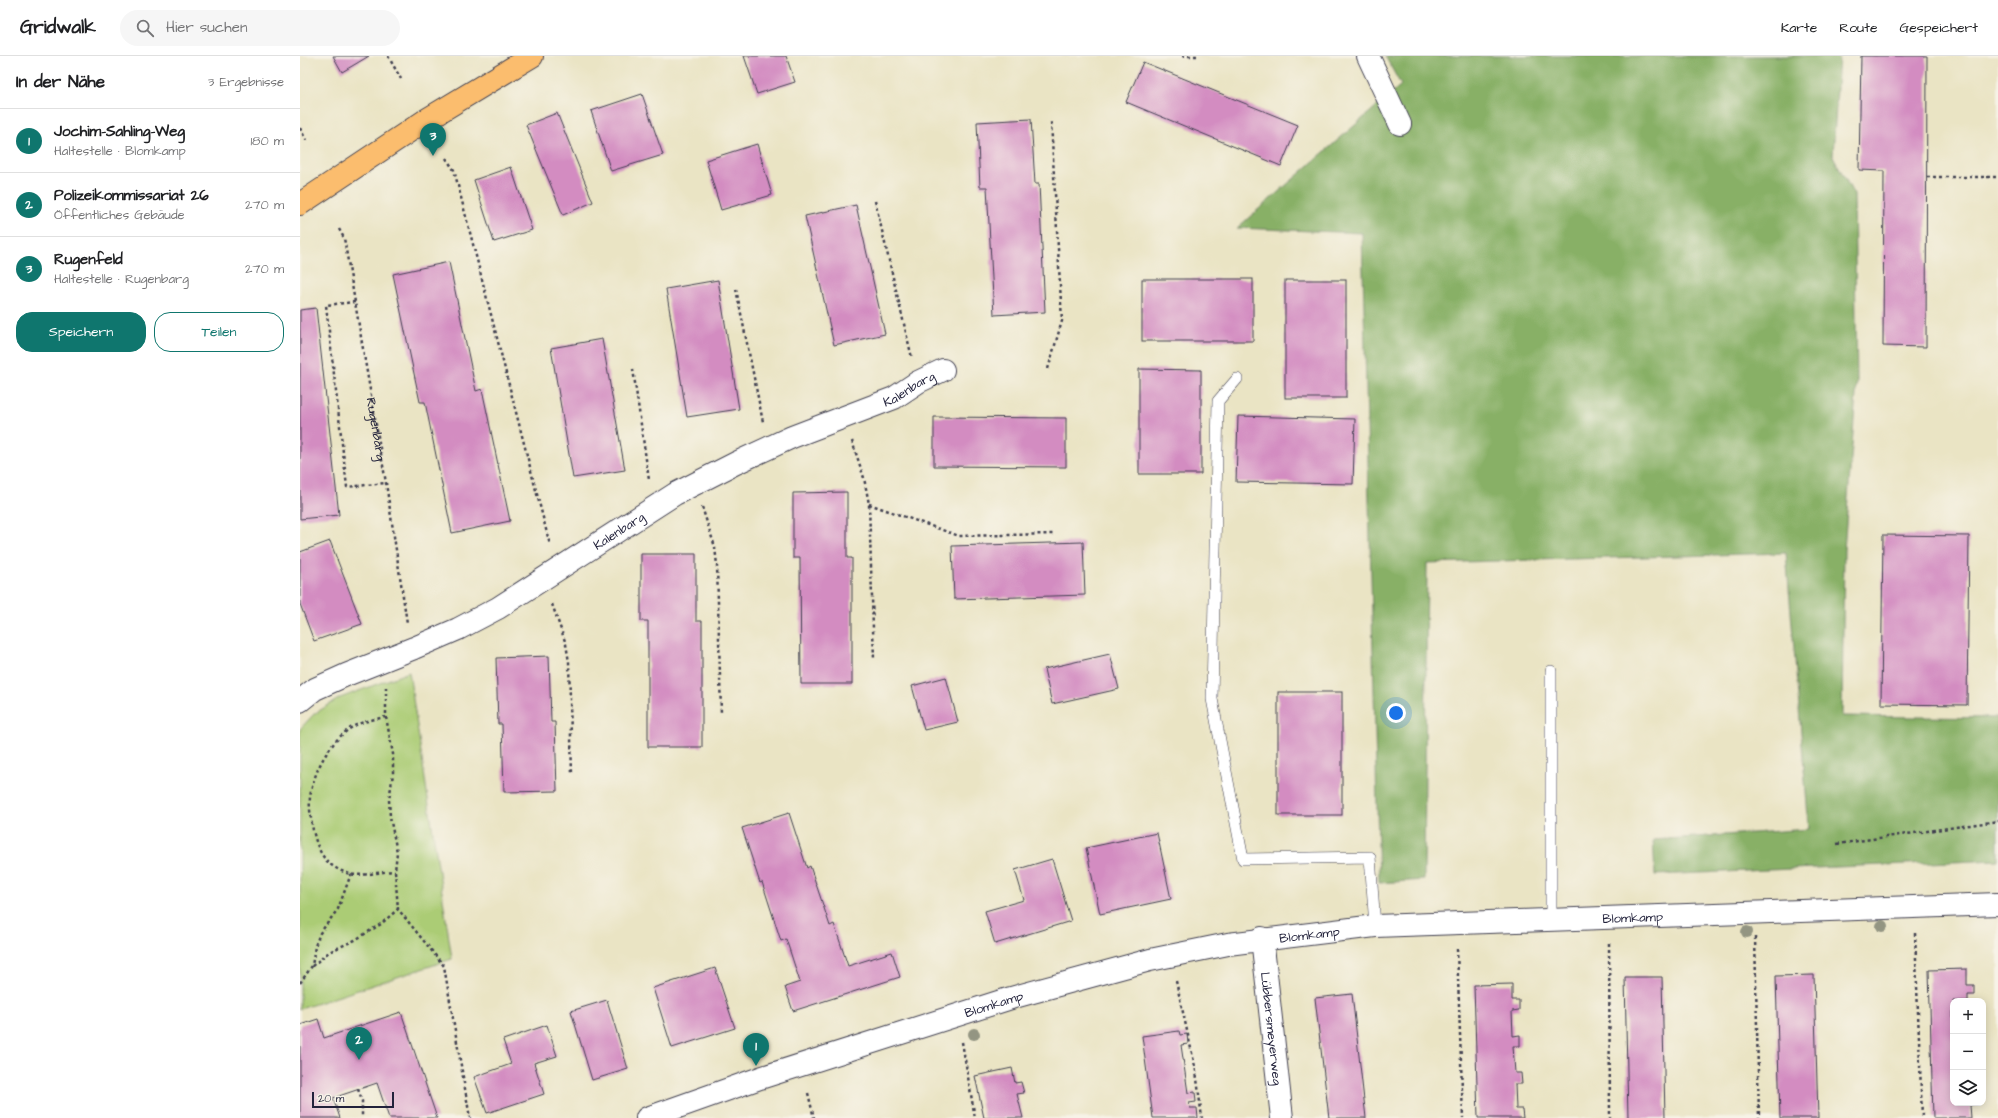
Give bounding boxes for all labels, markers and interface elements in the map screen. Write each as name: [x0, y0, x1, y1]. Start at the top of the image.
search box: [120, 10, 400, 46]
text: Gridwalk: [20, 14, 96, 41]
icon: search: [134, 17, 156, 39]
text: Hier suchen: [166, 17, 247, 38]
text: Karte: [1781, 18, 1817, 38]
text: Route: [1839, 18, 1877, 38]
text: Gespeichert: [1899, 18, 1978, 38]
text: In der Nähe: [16, 70, 105, 94]
text: 3 Ergebnisse: [208, 73, 284, 91]
text: Jochim-Sahling-Weg: [54, 121, 185, 142]
pin: 3: [420, 123, 446, 156]
text: 1: [28, 132, 30, 150]
text: 180 m: [250, 132, 284, 150]
text: Haltestelle · Blomkamp: [54, 142, 186, 160]
text: Polizeikommissariat 26: [54, 185, 209, 206]
text: 2: [25, 196, 33, 214]
text: 270 m: [245, 196, 284, 214]
text: Öffentliches Gebäude: [54, 206, 185, 224]
text: Rugenfeld: [54, 249, 123, 270]
text: 3: [26, 260, 32, 278]
text: 270 m: [245, 260, 284, 278]
text: Haltestelle · Rugenbarg: [54, 270, 189, 288]
button: Speichern: [16, 312, 146, 352]
button: Teilen: [154, 312, 284, 352]
street label: Kalenbarg: [881, 367, 939, 411]
street label: Rugenbarg: [361, 396, 390, 463]
street label: Kalenbarg: [590, 508, 649, 554]
your location: [1386, 703, 1406, 723]
street label: Blomkamp: [1602, 908, 1663, 928]
street label: Blomkamp: [1278, 922, 1341, 948]
street label: Lübbersmeyerweg: [1256, 971, 1286, 1087]
street label: Blomkamp: [962, 987, 1025, 1022]
map controls: [1950, 998, 1986, 1106]
button: +: [1950, 998, 1986, 1034]
pin: 2: [346, 1027, 372, 1060]
pin: 1: [743, 1033, 769, 1066]
button: −: [1950, 1034, 1986, 1070]
button: layers: [1950, 1070, 1986, 1106]
scale bar: [312, 1090, 394, 1109]
text: 20 m: [318, 1091, 344, 1106]

